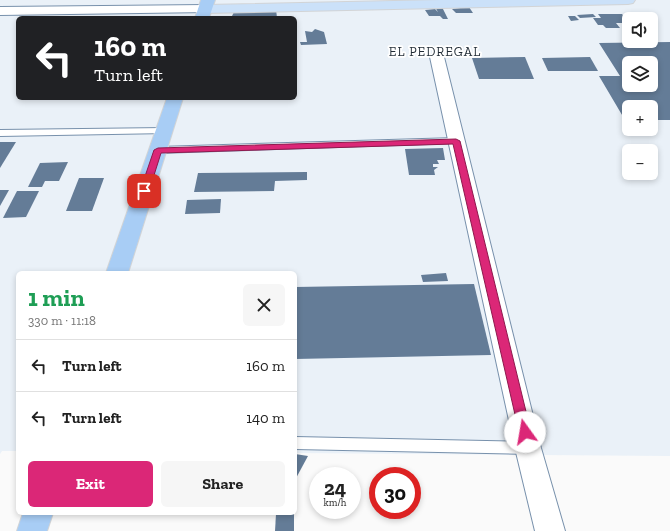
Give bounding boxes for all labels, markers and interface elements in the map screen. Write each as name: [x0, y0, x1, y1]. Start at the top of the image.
map controls: [622, 12, 658, 180]
button: sound: [622, 12, 658, 48]
text: 160 m: [94, 30, 166, 63]
icon: left: [28, 32, 80, 84]
district label: EL PEDREGAL: [389, 44, 481, 59]
button: layers: [622, 56, 658, 92]
text: Turn left: [94, 64, 163, 86]
button: +: [622, 100, 658, 136]
button: −: [622, 144, 658, 180]
pin: [127, 174, 161, 208]
icon: arrive: [133, 180, 155, 202]
text: 1 min: [28, 283, 85, 312]
button: close: [243, 284, 285, 326]
text: 330 m · 11:18: [28, 313, 96, 328]
icon: left: [28, 355, 50, 377]
text: Turn left: [62, 357, 122, 375]
text: 160 m: [246, 357, 285, 375]
icon: left: [28, 407, 50, 429]
text: Turn left: [62, 409, 122, 427]
text: 140 m: [246, 409, 285, 427]
position arrow: [504, 411, 546, 453]
button: Exit: [28, 461, 153, 507]
button: Share: [161, 461, 285, 507]
speed limit sign: 30: [369, 467, 421, 519]
text: 24: [324, 476, 346, 500]
text: km/h: [324, 497, 346, 509]

